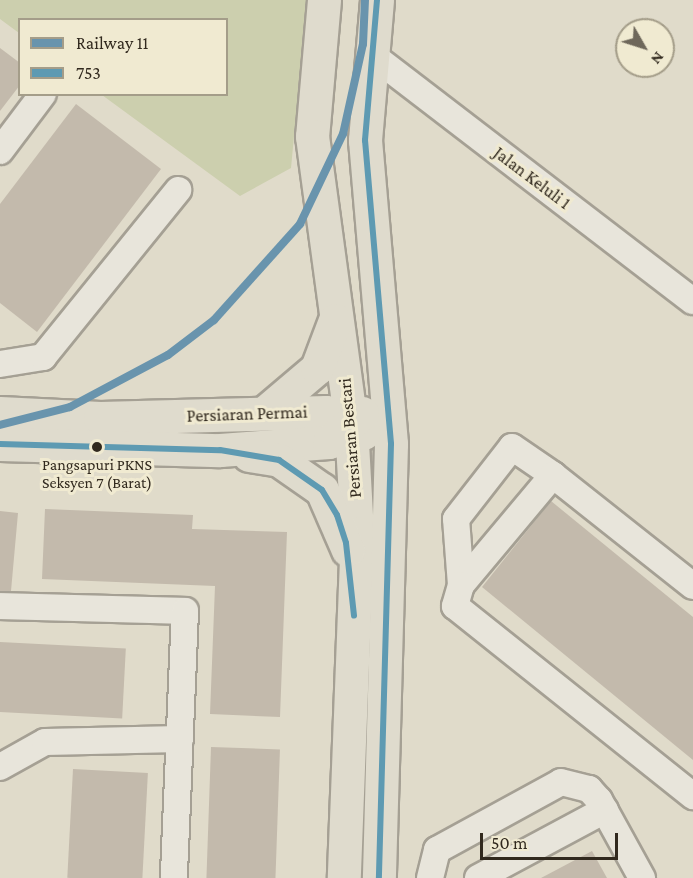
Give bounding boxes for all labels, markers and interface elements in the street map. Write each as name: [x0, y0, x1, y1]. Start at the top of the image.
legend: [18, 18, 228, 96]
north arrow: [615, 18, 675, 78]
text: Railway 11: [76, 33, 149, 53]
text: N: [648, 49, 668, 68]
text: 753: [76, 63, 101, 83]
street label: Jalan Keluli 1: [489, 142, 575, 214]
street label: Persiaran Bestari: [334, 377, 366, 499]
street label: Persiaran Permai: [186, 401, 308, 427]
marker: Pangsapuri PKNS Seksyen 7 (Barat): [91, 441, 103, 453]
place label: Pangsapuri PKNS Seksyen 7 (Barat): [42, 455, 152, 493]
scale bar: [483, 821, 621, 859]
text: 50 m: [491, 833, 528, 853]

